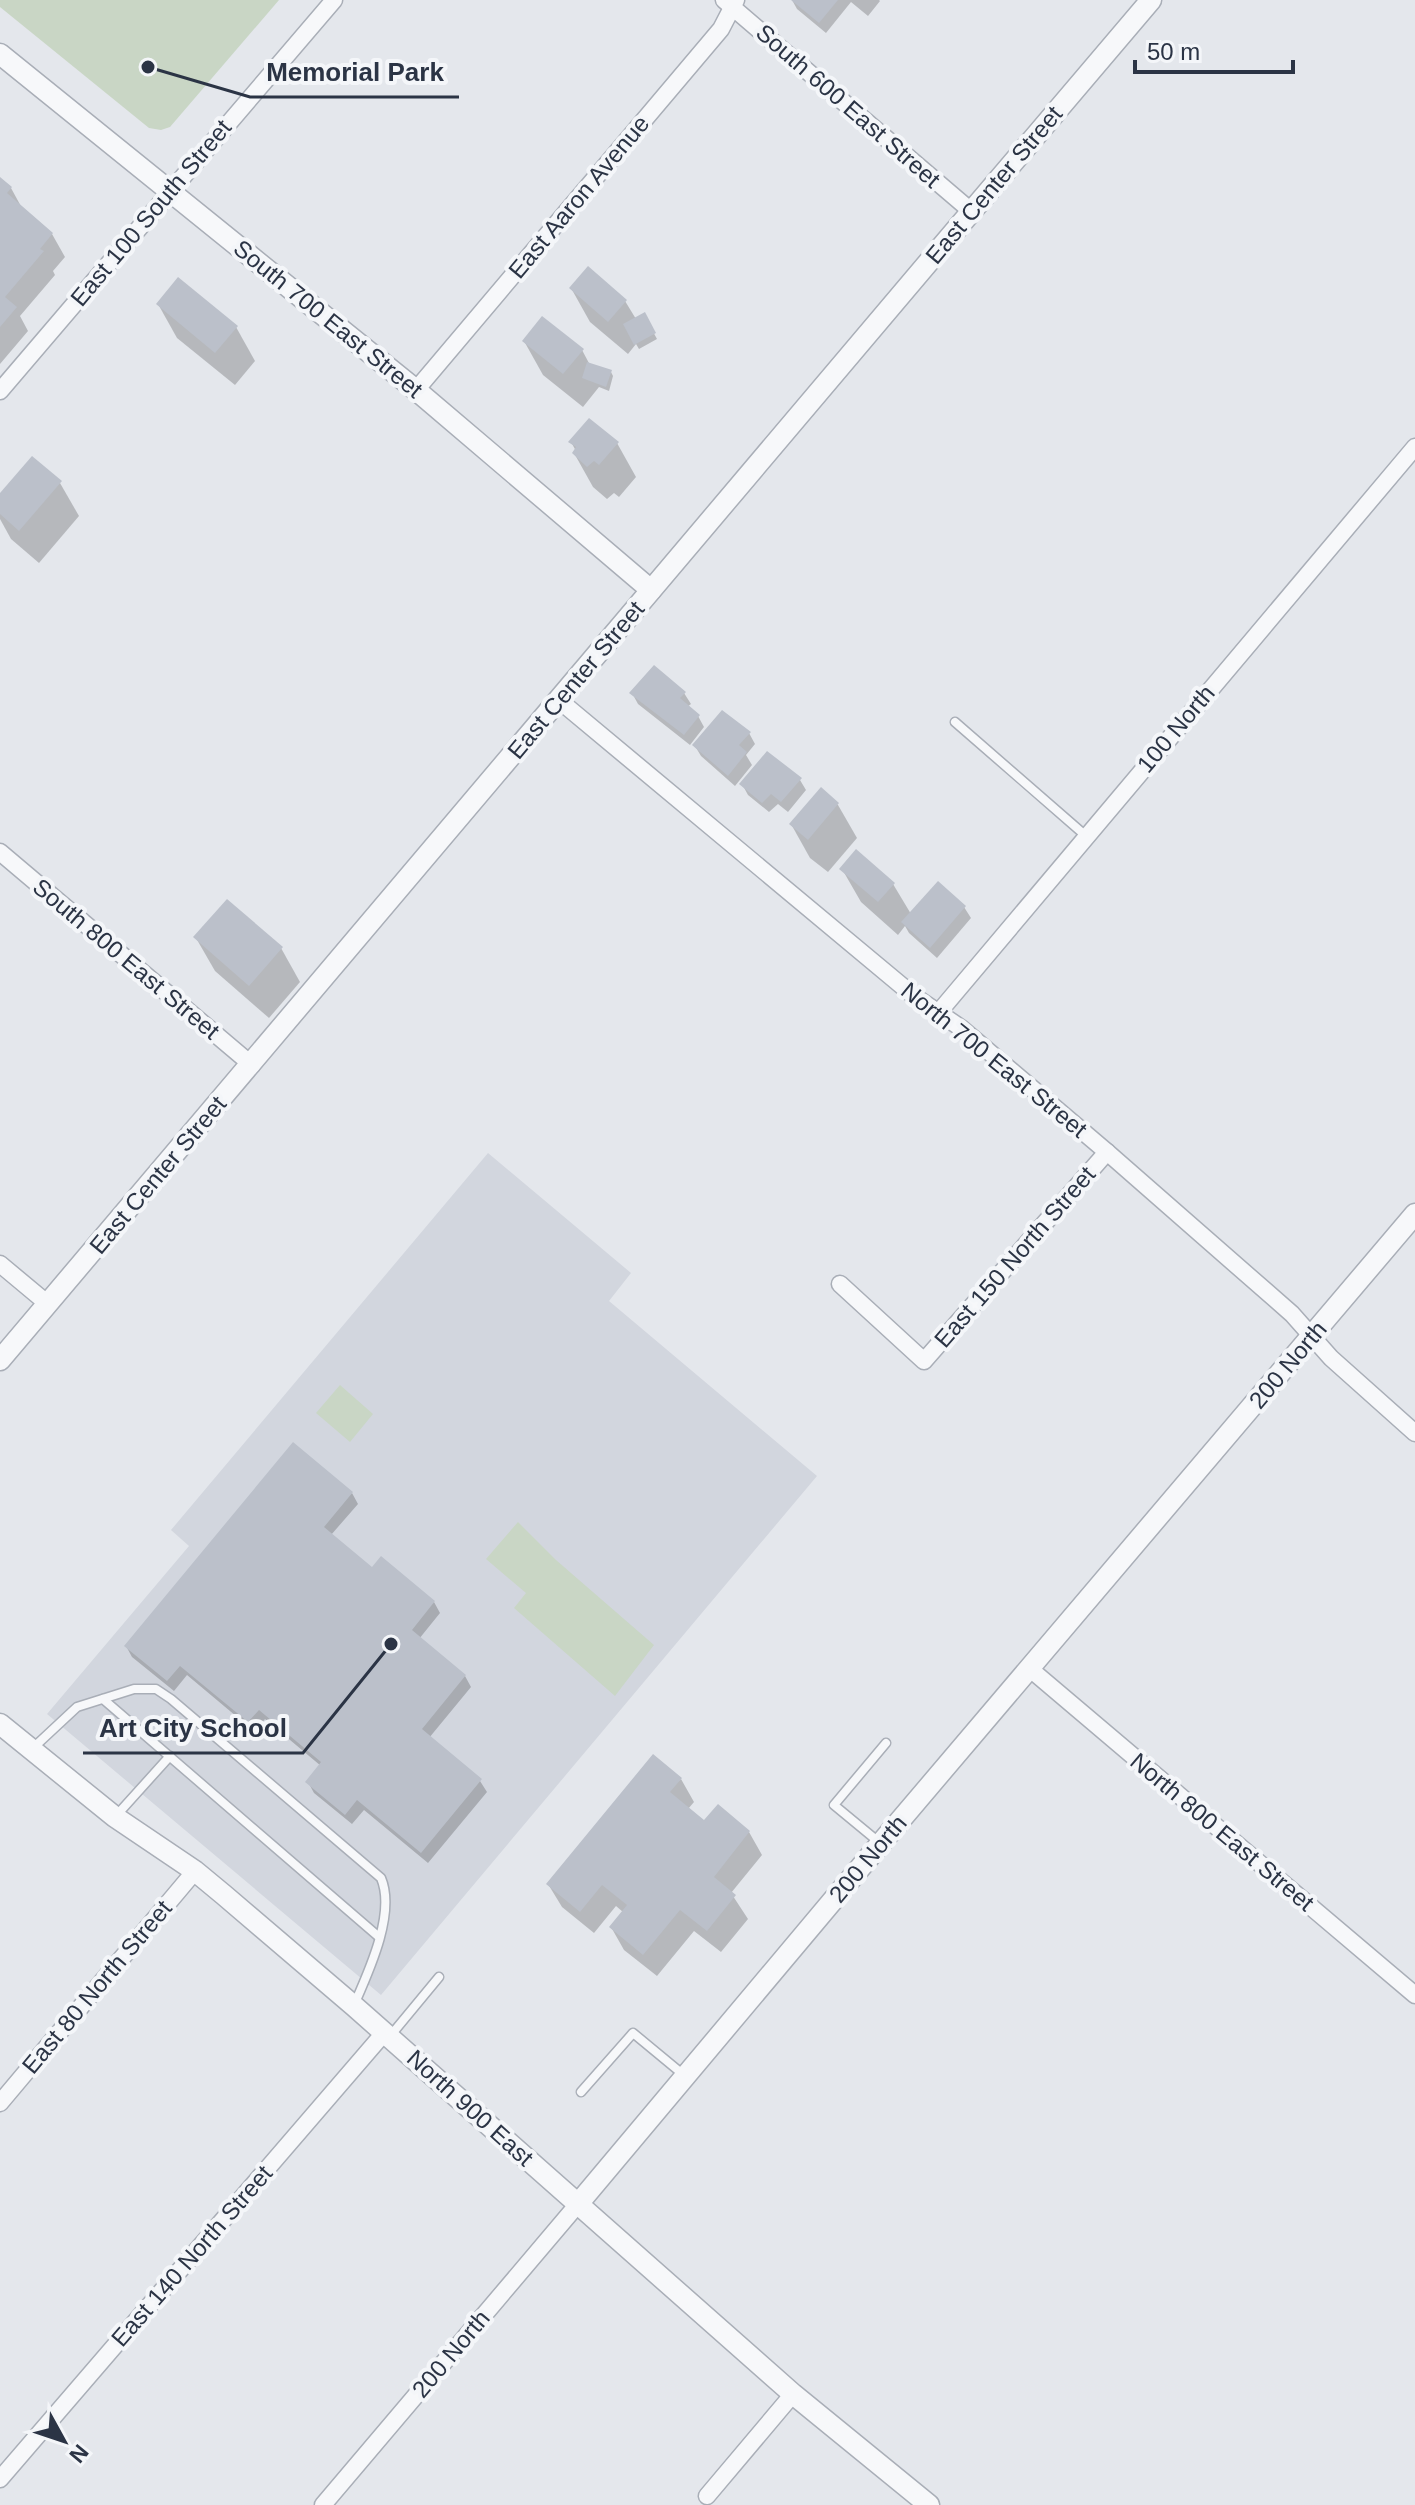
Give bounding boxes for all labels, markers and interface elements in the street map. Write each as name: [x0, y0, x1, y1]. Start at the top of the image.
street label: South 600 East Street: [751, 18, 946, 193]
scale bar: [1135, 24, 1293, 74]
text: 50 m: [1147, 38, 1200, 65]
callout: Memorial Park: [250, 47, 459, 97]
text: Memorial Park: [266, 57, 444, 87]
street label: East Center Street: [920, 100, 1068, 269]
street label: East Aaron Avenue: [503, 110, 654, 283]
street label: East 100 South Street: [65, 114, 237, 311]
street label: South 700 East Street: [229, 234, 428, 403]
street label: East Center Street: [502, 595, 650, 764]
street label: 100 North: [1131, 680, 1220, 778]
street label: South 800 East Street: [28, 873, 225, 1045]
street label: North 700 East Street: [896, 976, 1093, 1143]
street label: East Center Street: [84, 1090, 232, 1259]
street label: East 150 North Street: [929, 1160, 1101, 1353]
street label: 200 North: [1243, 1316, 1332, 1414]
callout: Art City School: [83, 1703, 303, 1753]
text: Art City School: [99, 1713, 287, 1743]
street label: North 800 East Street: [1125, 1747, 1320, 1916]
street label: 200 North: [823, 1810, 912, 1908]
street label: East 80 North Street: [16, 1894, 177, 2079]
street label: North 900 East: [402, 2044, 539, 2171]
street label: East 140 North Street: [106, 2159, 278, 2352]
street label: 200 North: [406, 2305, 495, 2403]
north arrow: [24, 2401, 104, 2481]
text: N: [64, 2439, 94, 2468]

